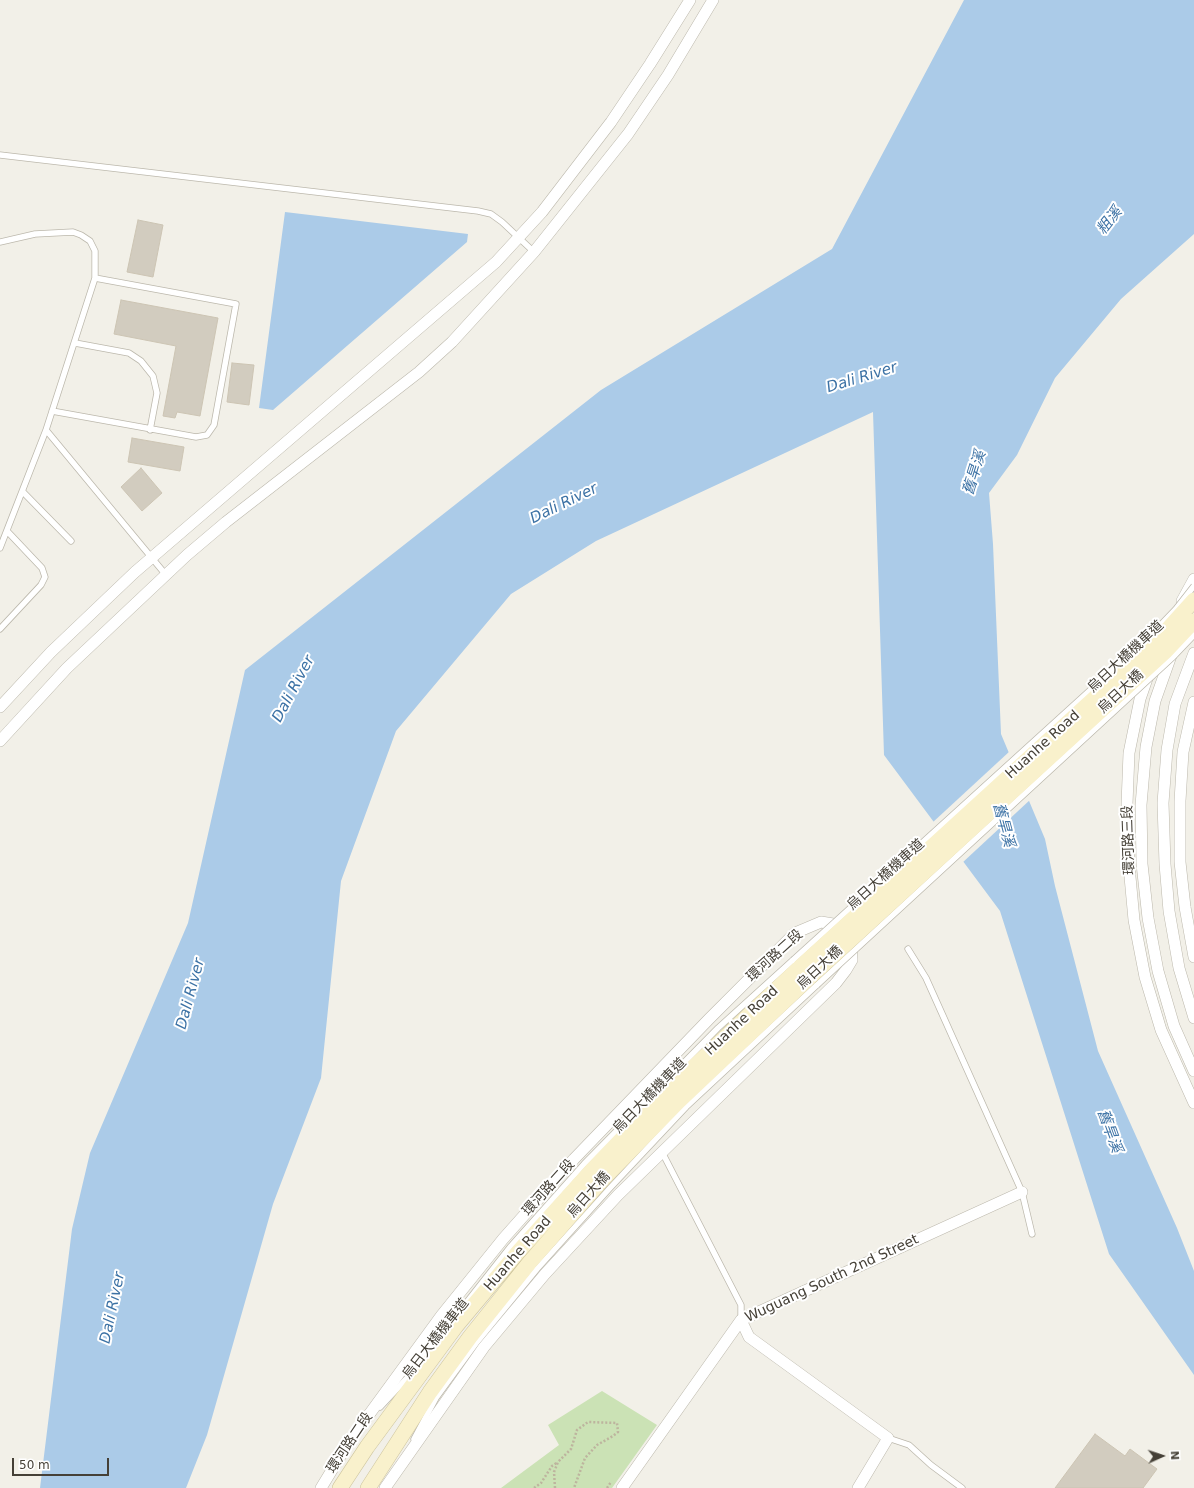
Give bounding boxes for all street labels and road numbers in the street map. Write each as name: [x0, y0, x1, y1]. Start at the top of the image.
street label: 烏日大橋機車道: [1084, 617, 1168, 697]
street label: 烏日大橋: [1095, 667, 1147, 717]
street label: Huanhe Road: [1002, 707, 1084, 783]
street label: 環河路三段: [1119, 805, 1139, 875]
street label: 烏日大橋機車道: [844, 836, 928, 914]
street label: 環河路二段: [743, 926, 807, 986]
street label: 烏日大橋: [794, 943, 846, 993]
street label: Huanhe Road: [702, 983, 782, 1059]
street label: 烏日大橋機車道: [610, 1055, 690, 1137]
street label: 環河路二段: [519, 1156, 579, 1220]
street label: 烏日大橋: [564, 1169, 614, 1221]
street label: Huanhe Road: [481, 1213, 555, 1295]
street label: Wuguang South 2nd Street: [743, 1231, 921, 1327]
street label: 烏日大橋機車道: [399, 1295, 473, 1383]
street label: 環河路二段: [323, 1409, 377, 1477]

